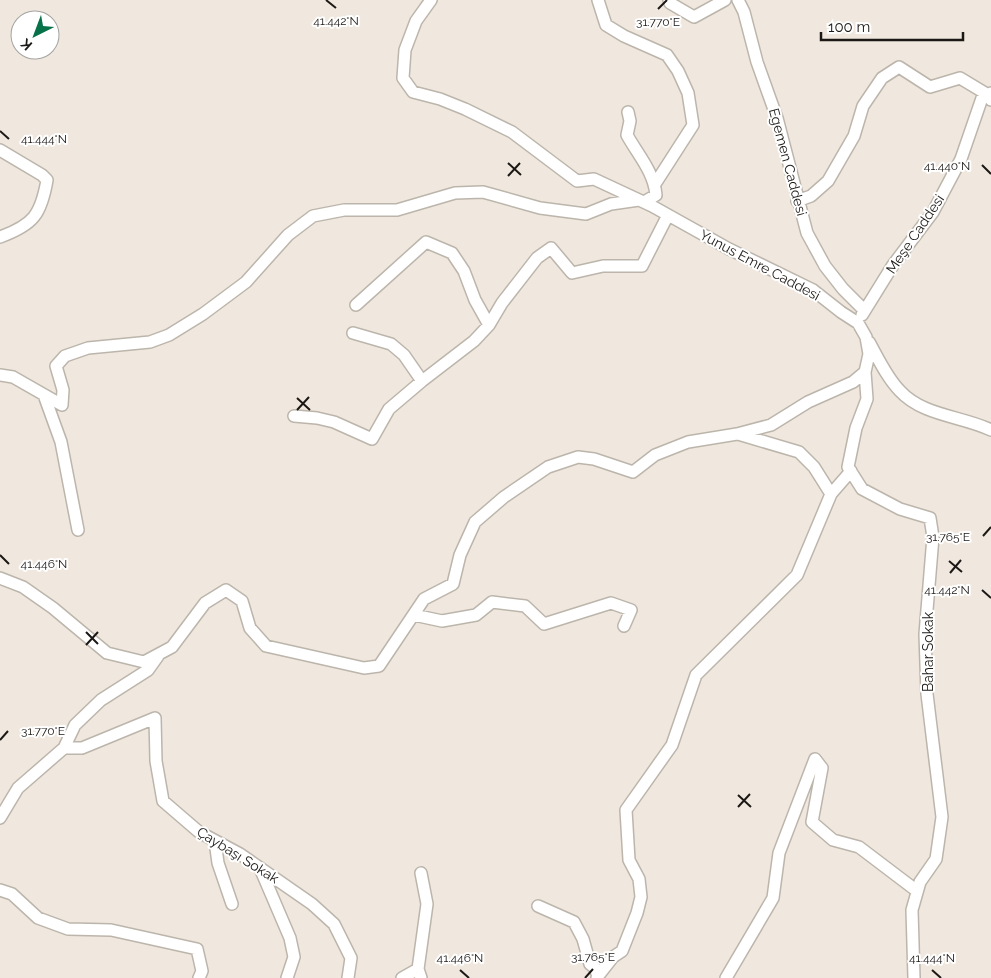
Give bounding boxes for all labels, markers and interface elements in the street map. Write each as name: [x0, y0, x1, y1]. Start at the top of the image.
north arrow: [10, 10, 60, 60]
scale bar: [821, 10, 964, 42]
text: 41.442°N: [313, 14, 359, 28]
text: 31.770°E: [636, 15, 680, 29]
text: 100 m: [828, 18, 870, 36]
text: K: [17, 35, 35, 54]
street label: Egemen Caddesi: [766, 106, 810, 218]
text: 41.444°N: [21, 132, 67, 146]
text: 41.440°N: [924, 159, 970, 173]
street label: Meşe Caddesi: [883, 192, 947, 276]
street label: Yunus Emre Caddesi: [697, 227, 823, 303]
text: 31.765°E: [926, 530, 970, 544]
text: 41.446°N: [21, 557, 67, 571]
text: 41.442°N: [924, 583, 970, 597]
street label: Bahar Sokak: [920, 611, 936, 692]
text: 31.770°E: [21, 724, 65, 738]
street label: Çaybaşı Sokak: [194, 823, 282, 887]
text: 31.765°E: [571, 950, 615, 964]
text: 41.446°N: [437, 951, 483, 965]
text: 41.444°N: [909, 951, 955, 965]

